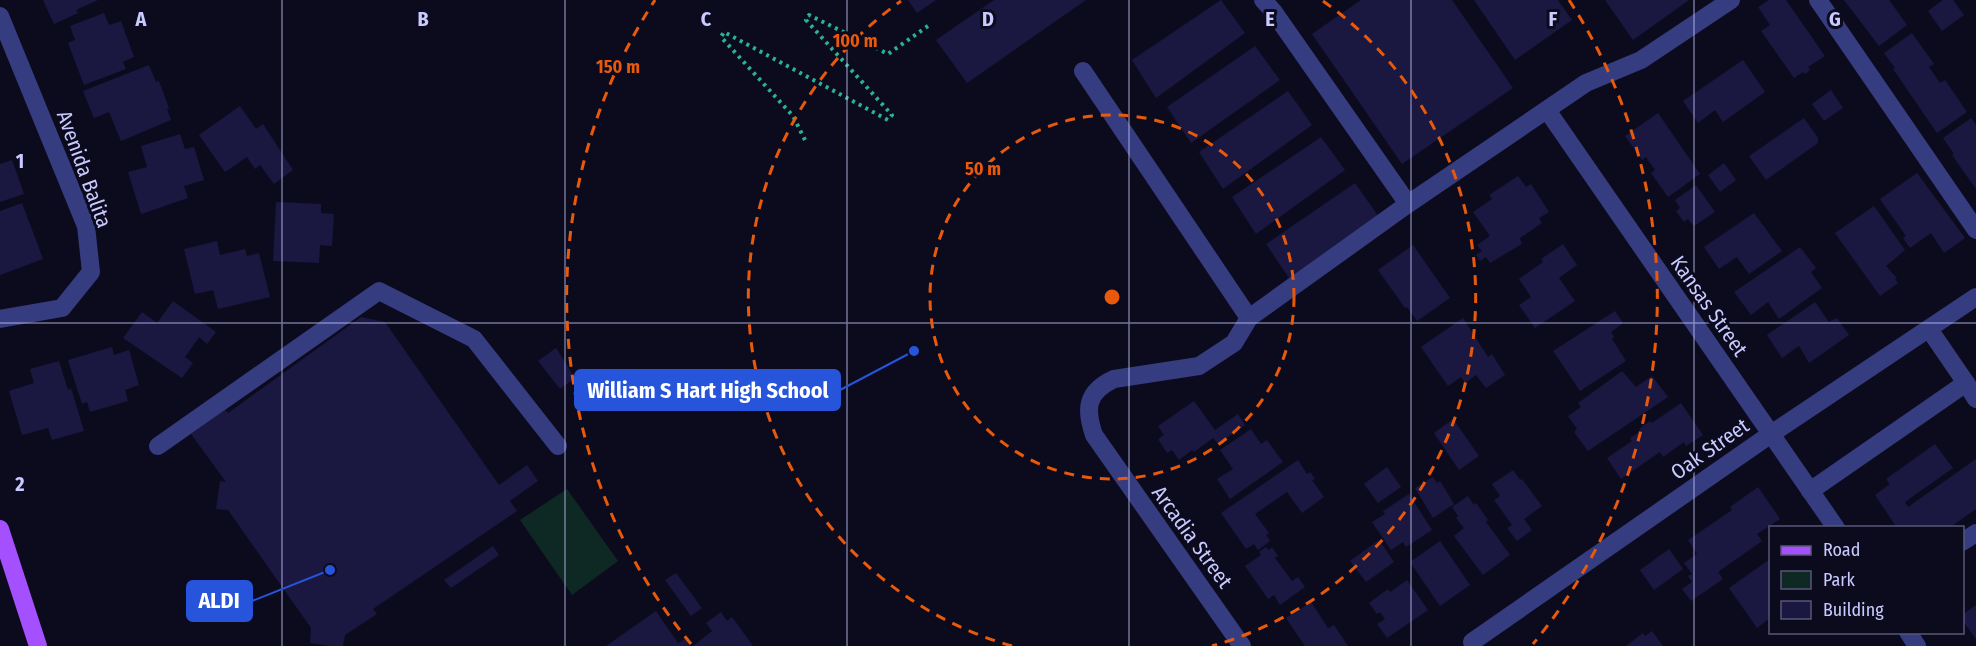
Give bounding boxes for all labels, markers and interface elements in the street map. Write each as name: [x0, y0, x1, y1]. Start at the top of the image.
text: A: [135, 7, 148, 31]
text: B: [417, 7, 429, 31]
text: C: [701, 7, 712, 31]
text: D: [982, 7, 994, 31]
text: E: [1265, 7, 1275, 31]
text: F: [1549, 7, 1558, 31]
text: G: [1829, 7, 1841, 31]
text: 100 m: [833, 30, 877, 52]
text: 150 m: [596, 56, 640, 78]
street label: Avenida Balita: [51, 107, 117, 231]
text: 1: [16, 149, 24, 173]
text: 50 m: [965, 158, 1001, 180]
street label: Kansas Street: [1665, 251, 1753, 361]
centre of rings: [1102, 287, 1122, 307]
callout: William S Hart High School: [575, 370, 840, 410]
text: William S Hart High School: [587, 377, 830, 404]
street label: Oak Street: [1666, 413, 1754, 485]
text: 2: [14, 472, 25, 496]
street label: Arcadia Street: [1146, 481, 1238, 593]
legend: [1769, 526, 1964, 634]
text: Road: [1823, 539, 1860, 561]
text: Park: [1823, 569, 1856, 591]
callout: ALDI: [187, 581, 252, 621]
text: ALDI: [197, 587, 240, 614]
text: Building: [1823, 599, 1884, 621]

